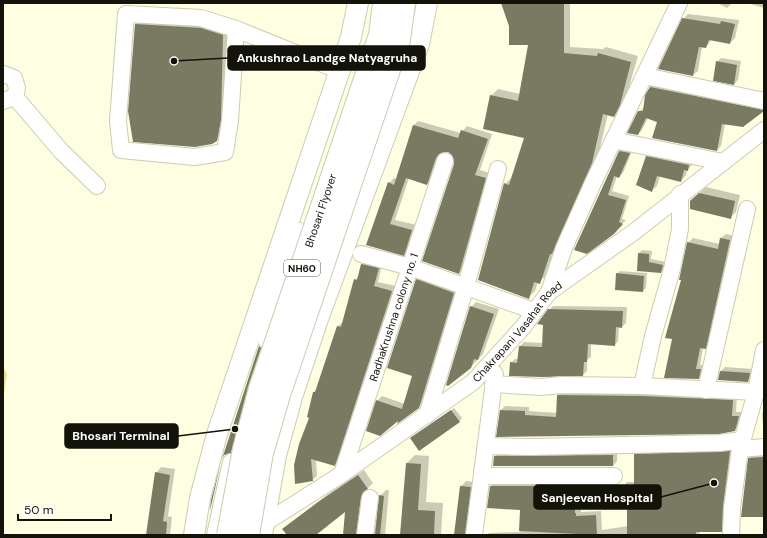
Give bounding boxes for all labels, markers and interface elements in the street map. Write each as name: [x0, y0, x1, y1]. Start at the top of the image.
callout: Ankushrao Landge Natyagruha: [228, 46, 425, 70]
text: Ankushrao Landge Natyagruha: [237, 50, 417, 66]
street label: Bhosari Flyover: [302, 172, 339, 249]
street label: RadhaKrushna colony no. 1: [366, 251, 421, 383]
road number: NH60: [284, 260, 320, 276]
street label: Chakrapani Vasahat Road: [469, 278, 565, 385]
callout: Bhosari Terminal: [65, 424, 178, 448]
text: Bhosari Terminal: [72, 428, 170, 444]
callout: Sanjeevan Hospital: [534, 485, 661, 509]
text: Sanjeevan Hospital: [541, 490, 653, 506]
scale bar: [18, 496, 111, 522]
text: 50 m: [24, 502, 53, 518]

